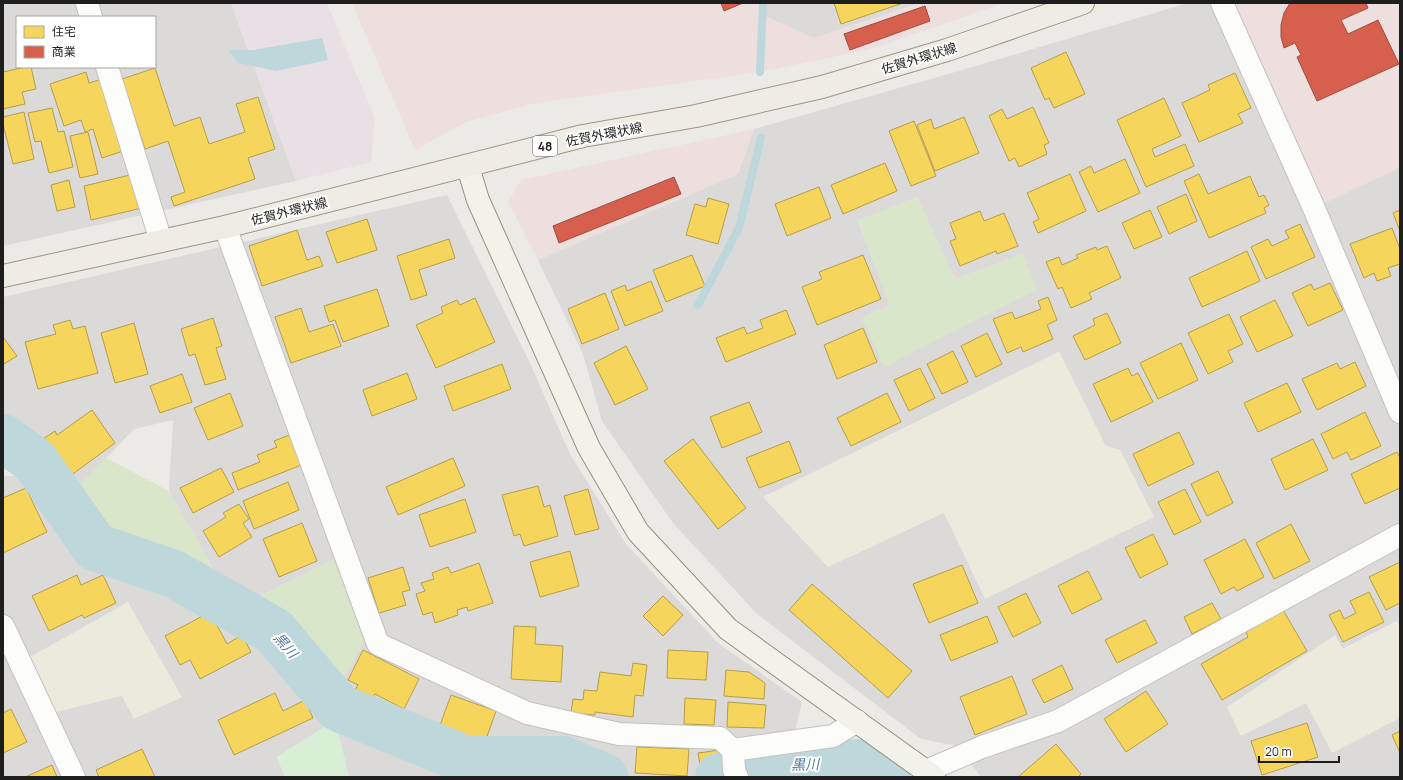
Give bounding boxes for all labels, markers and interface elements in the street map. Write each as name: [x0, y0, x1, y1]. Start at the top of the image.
legend: [16, 16, 156, 68]
text: 住宅: [52, 23, 76, 40]
street label: 佐賀外環状線: [879, 38, 959, 78]
text: 商業: [52, 43, 76, 60]
street label: 佐賀外環状線: [564, 118, 644, 150]
road number: 48: [533, 136, 557, 156]
street label: 佐賀外環状線: [249, 193, 329, 229]
water label: 黒川: [270, 628, 304, 663]
scale bar: [1259, 738, 1339, 764]
text: 20 m: [1265, 743, 1292, 760]
water label: 黒川: [791, 754, 821, 774]

